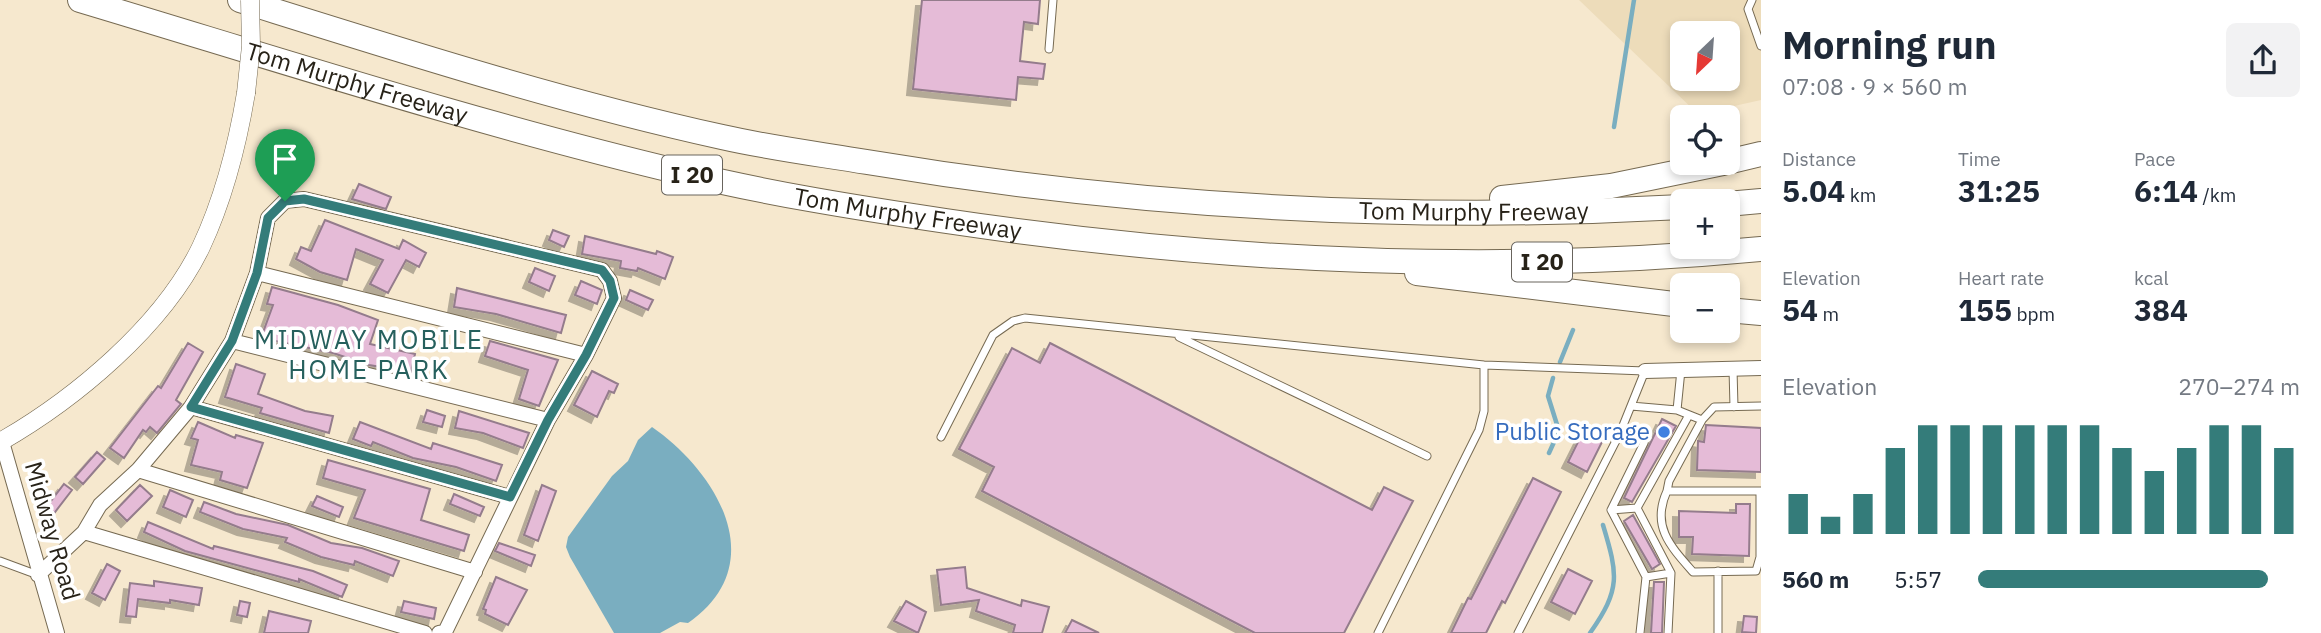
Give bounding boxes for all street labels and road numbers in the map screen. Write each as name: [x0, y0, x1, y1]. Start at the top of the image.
street label: Tom Murphy Freeway: [242, 34, 472, 130]
road number: I 20: [662, 156, 722, 194]
street label: Tom Murphy Freeway: [791, 180, 1024, 246]
street label: Tom Murphy Freeway: [1358, 194, 1589, 228]
road number: I 20: [1512, 243, 1572, 282]
street label: Midway Road: [18, 458, 88, 604]

